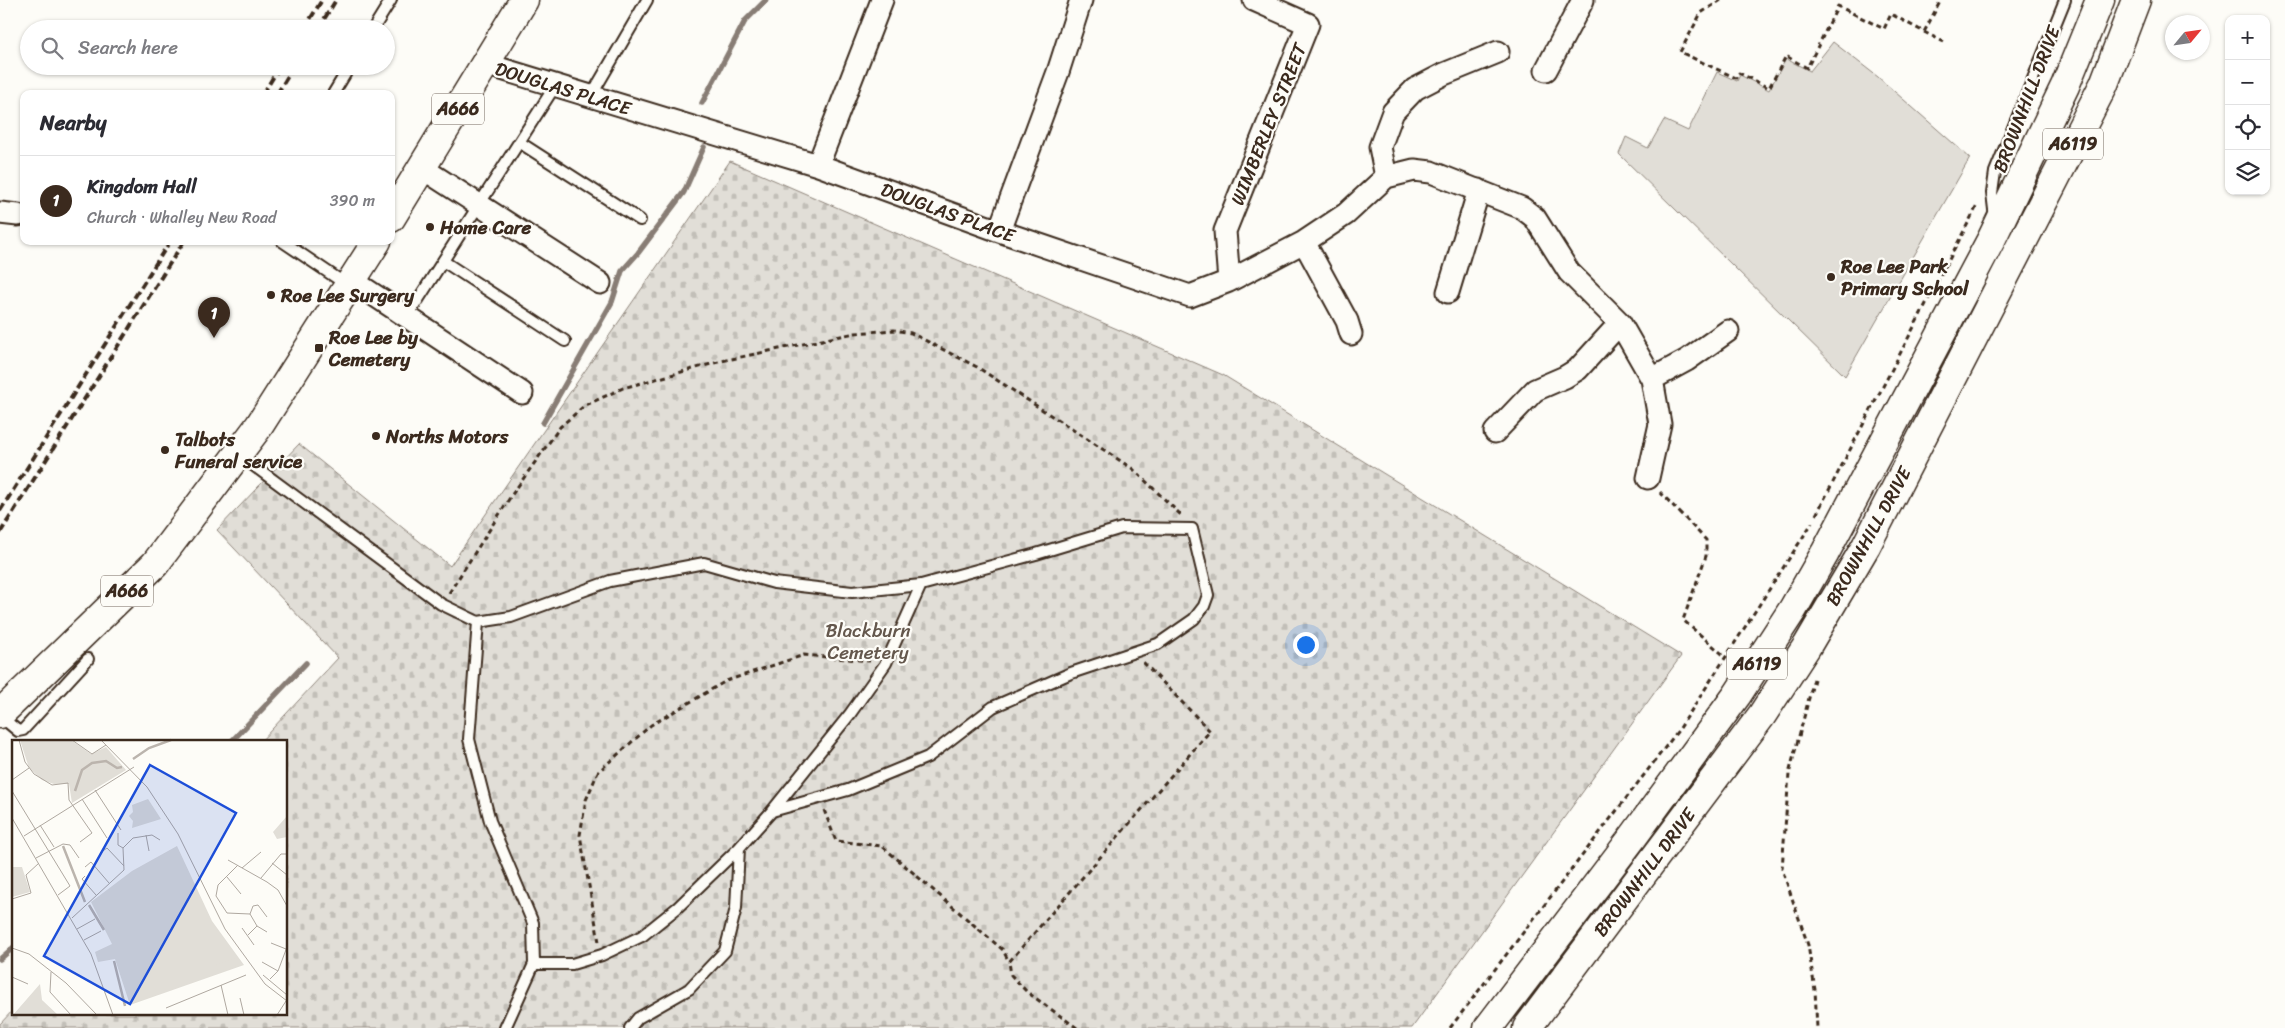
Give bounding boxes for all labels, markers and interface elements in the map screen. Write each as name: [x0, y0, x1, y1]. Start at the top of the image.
north arrow: [2165, 15, 2210, 60]
map controls: [2225, 15, 2270, 195]
button: +: [2225, 15, 2270, 60]
search box: [20, 20, 395, 75]
street label: BROWNHILL DRIVE: [1983, 20, 2070, 177]
text: Search here: [78, 31, 178, 64]
icon: search: [38, 34, 66, 62]
street label: WIMBERLEY STREET: [1221, 37, 1317, 210]
street label: DOUGLAS PLACE: [491, 52, 636, 125]
button: −: [2225, 60, 2270, 105]
road number: A666: [432, 94, 484, 125]
text: Nearby: [40, 104, 106, 142]
button: locate: [2225, 105, 2270, 150]
road number: A6119: [2043, 128, 2103, 160]
button: layers: [2225, 150, 2270, 195]
text: Kingdom Hall: [87, 170, 197, 203]
street label: DOUGLAS PLACE: [876, 173, 1021, 253]
text: 1: [53, 186, 59, 215]
text: 390 m: [330, 186, 375, 215]
text: Church · Whalley New Road: [87, 203, 276, 232]
place label: Home Care: [439, 211, 532, 244]
marker: Home Care: [424, 221, 436, 233]
place label: Roe Lee Park Primary School: [1840, 250, 1970, 305]
marker: Roe Lee Park Primary School: [1825, 271, 1837, 283]
place label: Roe Lee Surgery: [280, 279, 415, 312]
marker: Roe Lee Surgery: [265, 289, 277, 301]
pin: 1: [198, 297, 230, 338]
place label: Roe Lee by Cemetery: [328, 321, 419, 376]
marker: Roe Lee by Cemetery: [313, 342, 325, 354]
place label: Norths Motors: [385, 420, 509, 453]
place label: Talbots Funeral service: [174, 423, 303, 478]
marker: Norths Motors: [370, 430, 382, 442]
marker: Talbots Funeral service: [159, 444, 171, 456]
street label: BROWNHILL DRIVE: [1816, 459, 1921, 612]
road number: A666: [101, 576, 153, 606]
park label: Blackburn Cemetery: [825, 614, 911, 669]
your location: [1293, 632, 1319, 658]
road number: A6119: [1727, 649, 1787, 680]
inset map: [12, 740, 288, 1016]
street label: BROWNHILL DRIVE: [1585, 799, 1705, 944]

